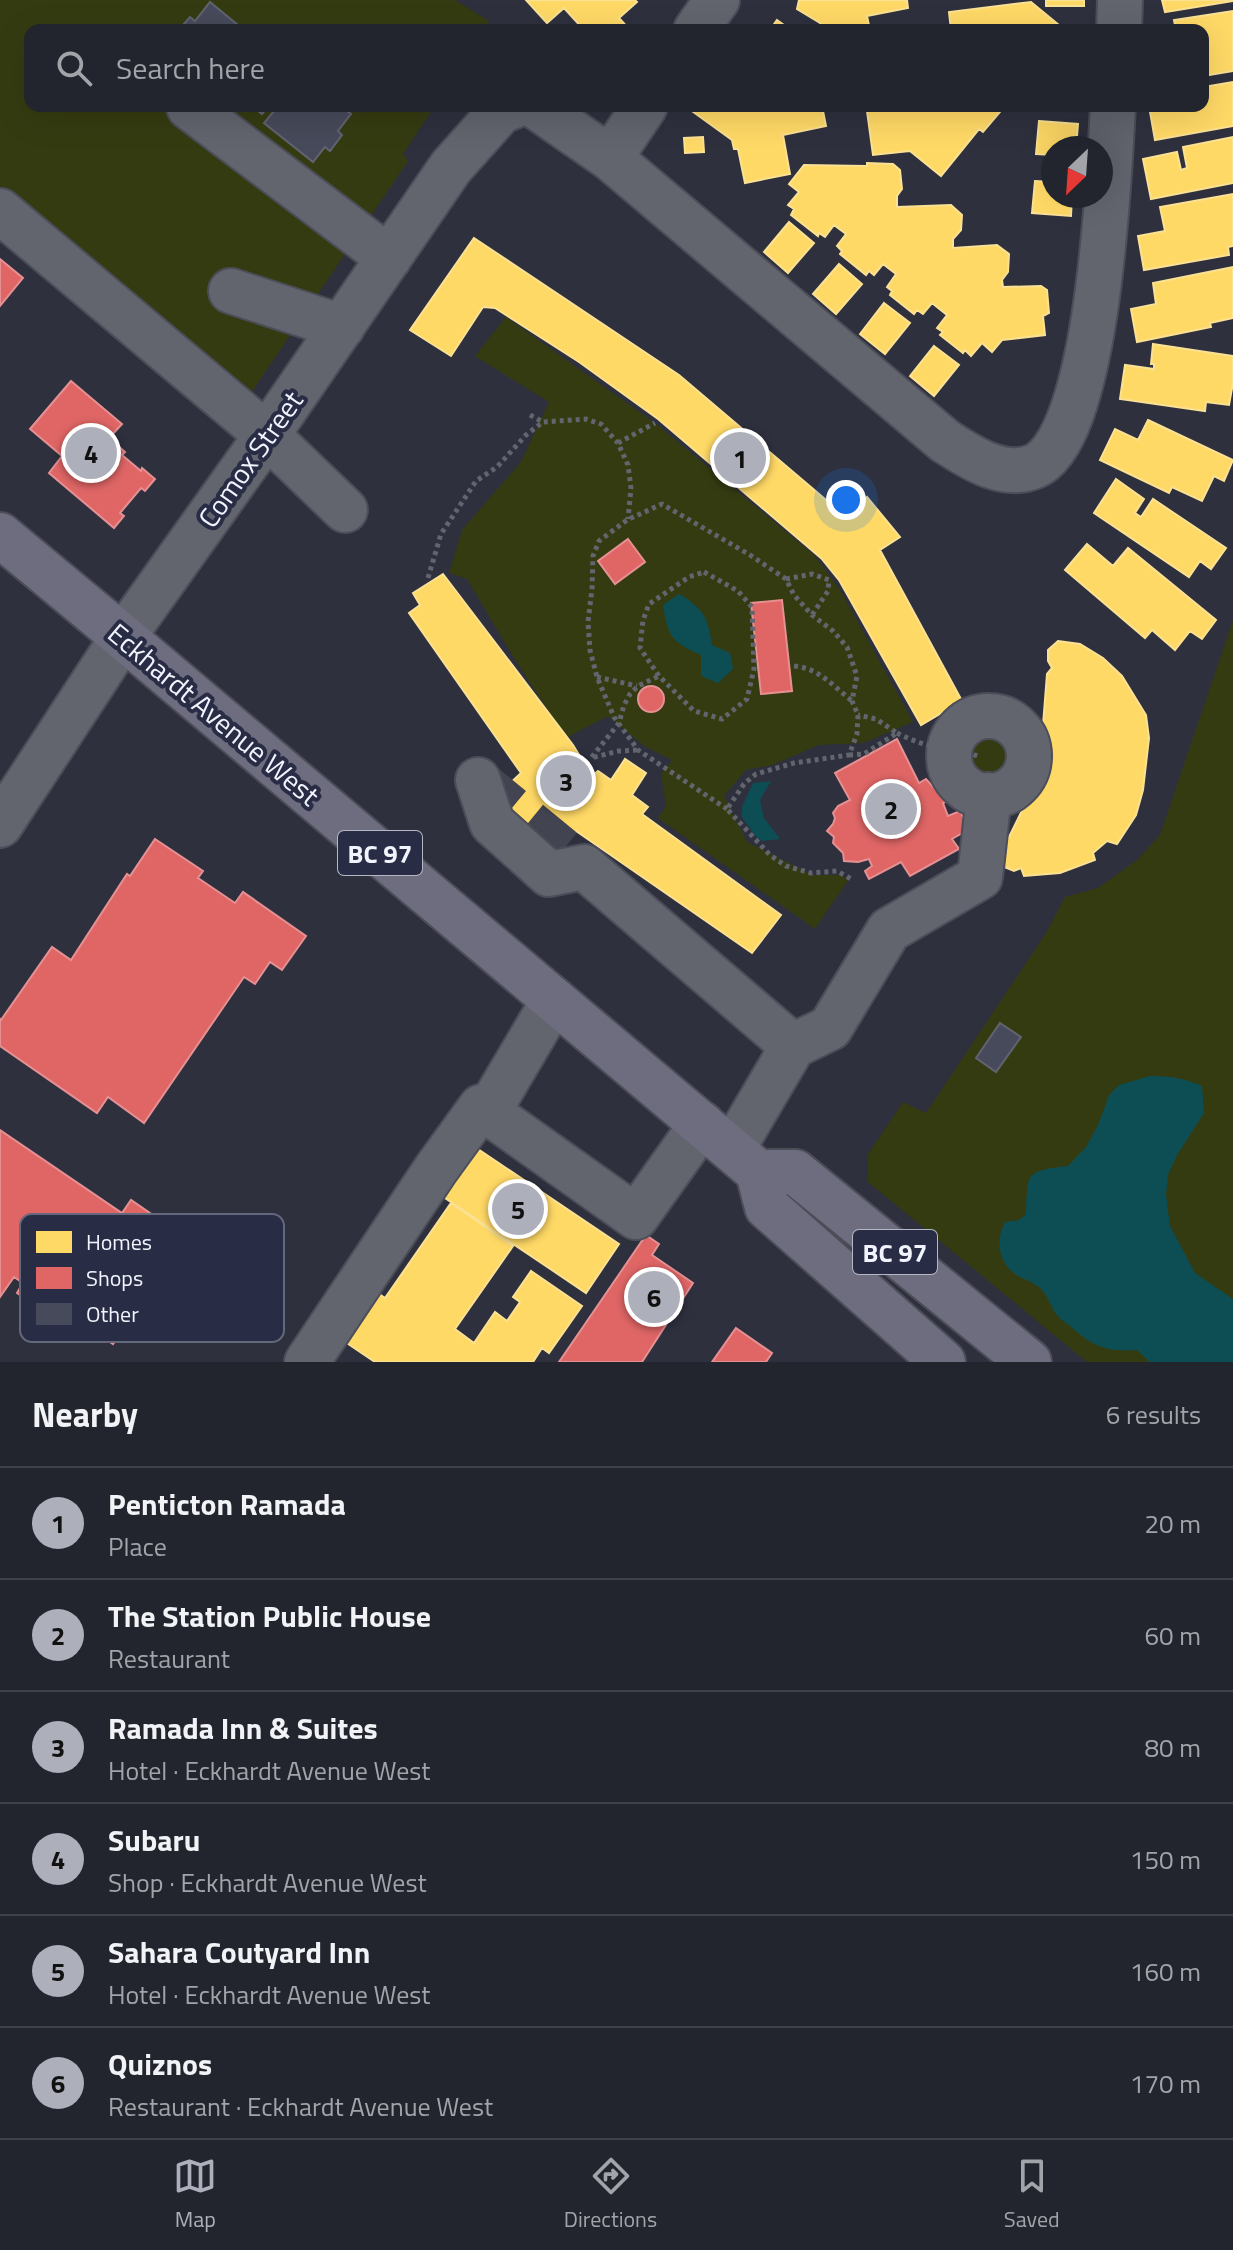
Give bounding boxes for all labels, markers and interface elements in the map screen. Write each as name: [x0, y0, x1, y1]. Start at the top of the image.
search box: [24, 24, 1209, 112]
text: Search here: [116, 45, 265, 91]
icon: search: [52, 46, 96, 90]
north arrow: [1041, 136, 1113, 208]
street label: Comox Street: [187, 382, 313, 536]
pin: 4: [65, 423, 117, 483]
pin: 1: [714, 428, 766, 488]
your location: [826, 480, 866, 520]
street label: Eckhardt Avenue West: [99, 612, 329, 816]
pin: 3: [540, 751, 592, 811]
pin: 2: [865, 779, 917, 839]
road number: BC 97: [338, 831, 422, 875]
pin: 5: [492, 1179, 544, 1239]
legend: [20, 1214, 284, 1342]
text: Homes: [86, 1225, 152, 1259]
road number: BC 97: [853, 1230, 937, 1274]
text: Shops: [86, 1261, 143, 1295]
pin: 6: [628, 1267, 680, 1327]
text: Other: [86, 1297, 139, 1331]
text: Nearby: [32, 1388, 138, 1440]
text: 6 results: [1106, 1395, 1201, 1434]
text: Penticton Ramada: [108, 1481, 346, 1527]
text: 1: [51, 1504, 65, 1543]
text: 20 m: [1144, 1504, 1201, 1543]
text: Place: [108, 1527, 167, 1566]
text: The Station Public House: [108, 1593, 431, 1639]
text: 2: [51, 1616, 65, 1655]
text: 60 m: [1144, 1616, 1201, 1655]
text: Restaurant: [108, 1639, 230, 1678]
text: Ramada Inn & Suites: [108, 1705, 378, 1751]
text: 3: [51, 1728, 65, 1767]
text: 80 m: [1144, 1728, 1201, 1767]
text: Hotel · Eckhardt Avenue West: [108, 1751, 430, 1790]
text: Subaru: [108, 1817, 200, 1863]
text: 4: [51, 1840, 65, 1879]
text: 150 m: [1130, 1840, 1201, 1879]
text: Shop · Eckhardt Avenue West: [108, 1863, 427, 1902]
text: Sahara Coutyard Inn: [108, 1929, 370, 1975]
text: 5: [51, 1952, 65, 1991]
text: 160 m: [1130, 1952, 1201, 1991]
text: Hotel · Eckhardt Avenue West: [108, 1975, 430, 2014]
text: Quiznos: [108, 2041, 212, 2087]
text: 6: [51, 2064, 65, 2103]
text: 170 m: [1130, 2064, 1201, 2103]
text: Restaurant · Eckhardt Avenue West: [108, 2087, 493, 2126]
tab: Map: [173, 2154, 217, 2236]
tab: Directions: [564, 2154, 657, 2236]
tab: Saved: [1004, 2154, 1060, 2236]

